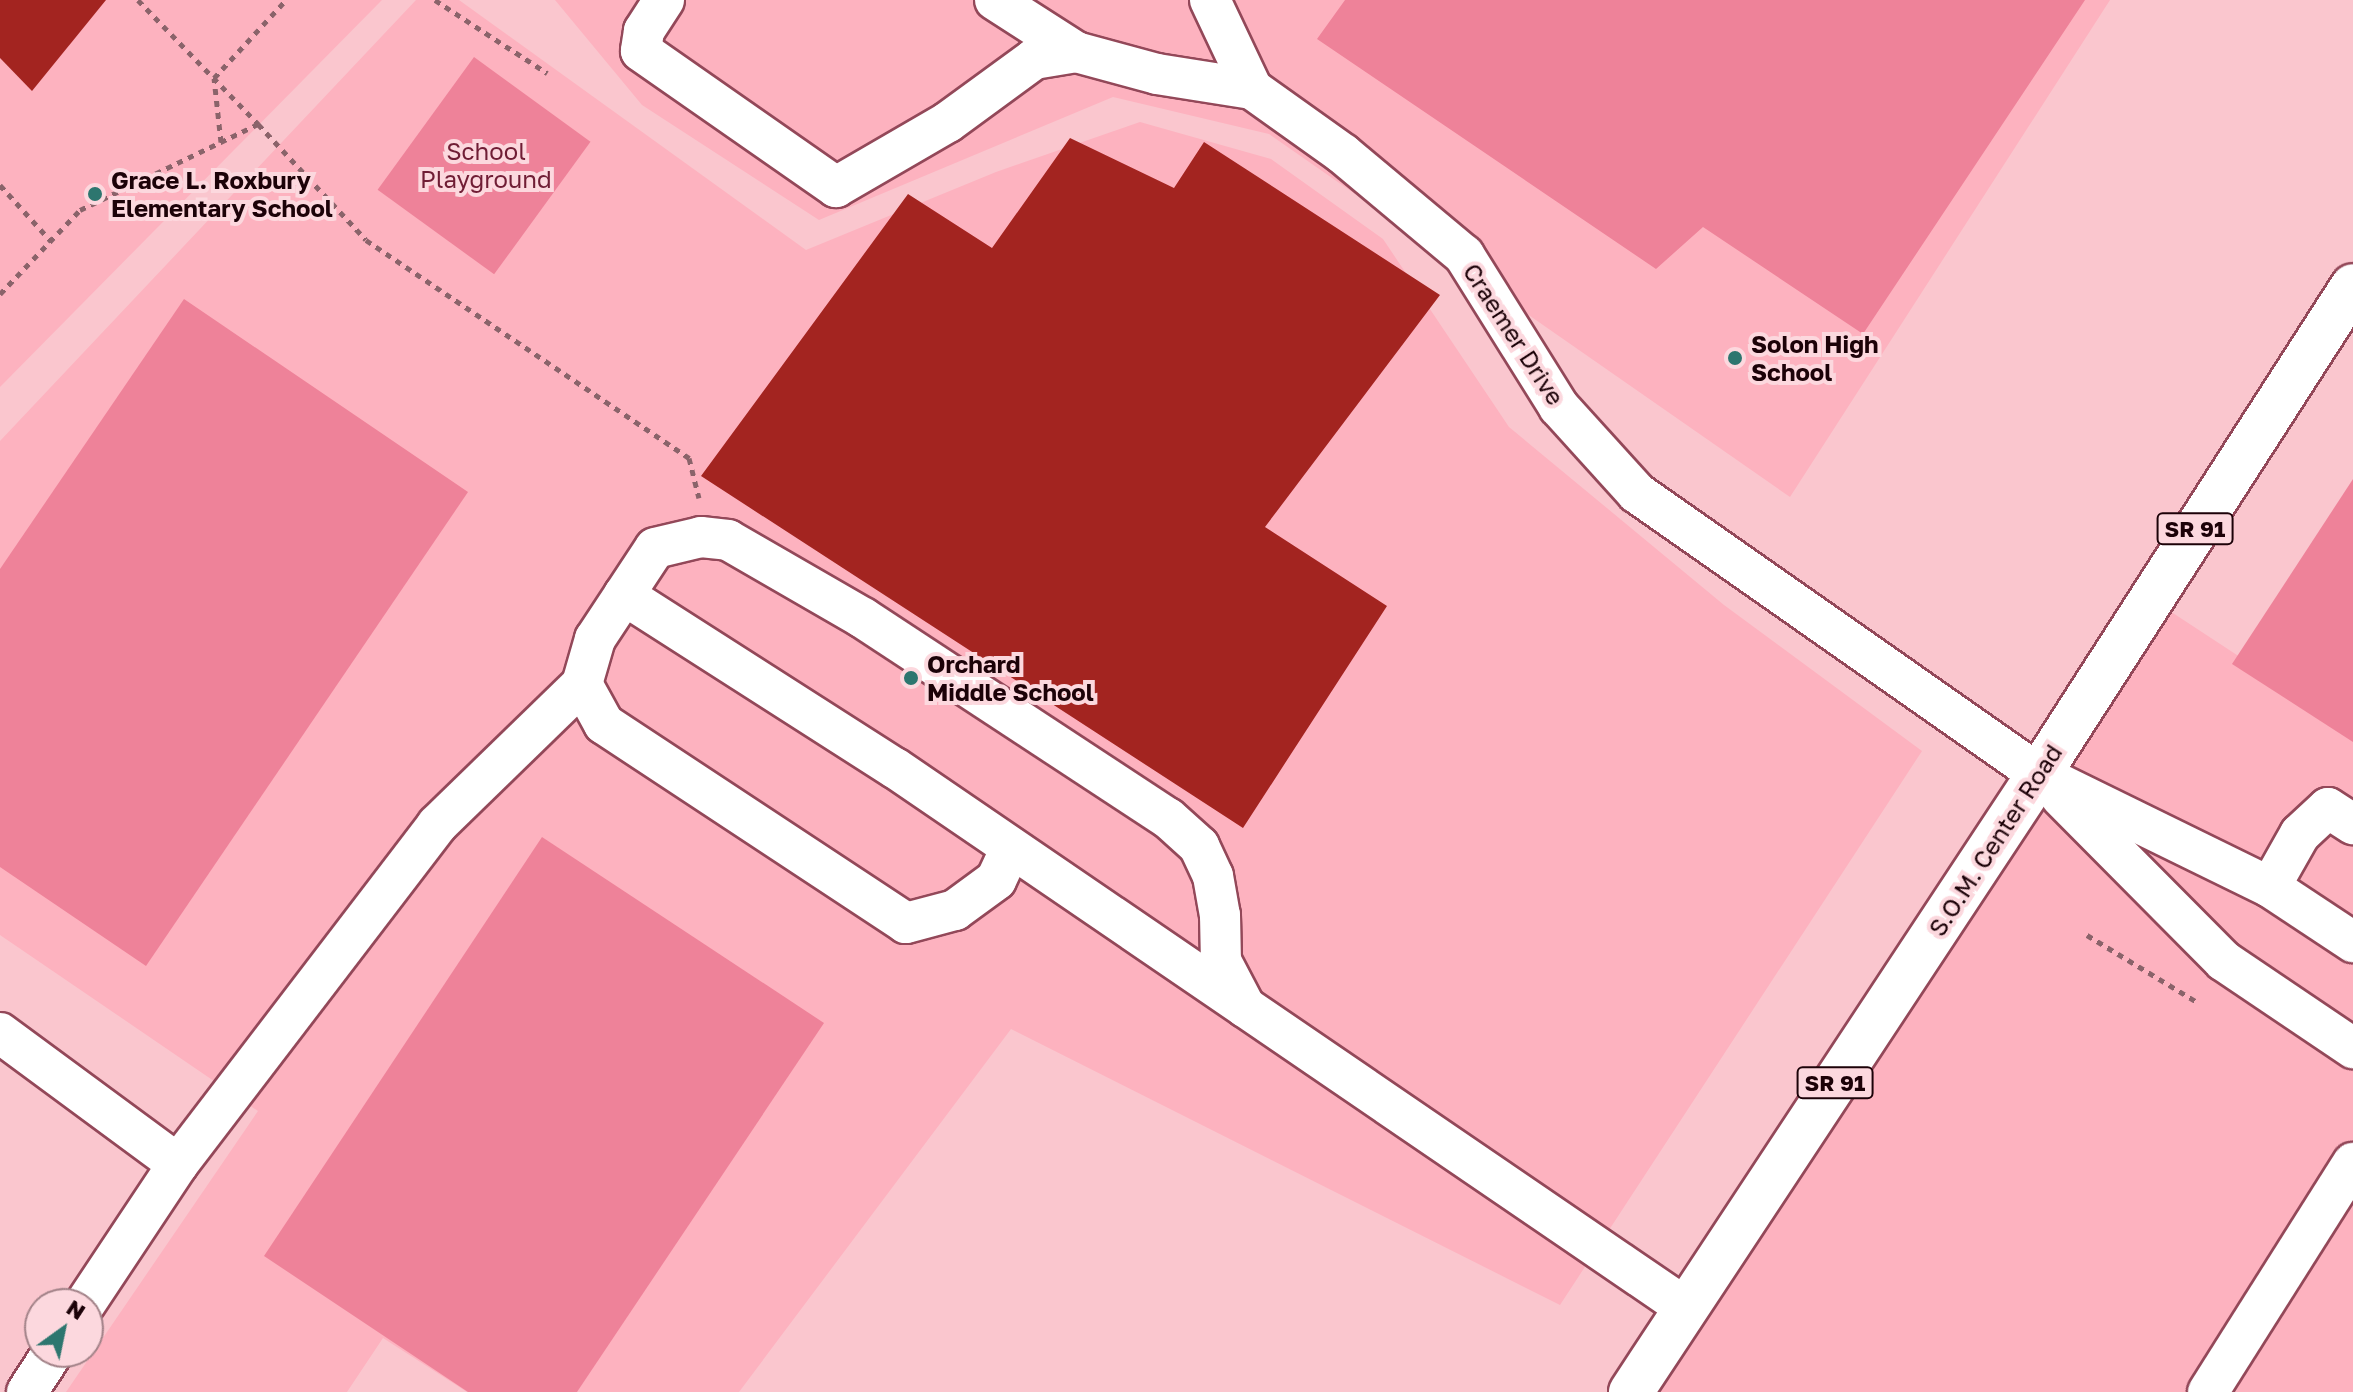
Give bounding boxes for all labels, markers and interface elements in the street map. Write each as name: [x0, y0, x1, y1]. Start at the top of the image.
park label: School Playground: [420, 137, 552, 193]
place label: Grace L. Roxbury Elementary School: [111, 166, 333, 222]
marker: Grace L. Roxbury Elementary School: [86, 185, 104, 203]
street label: Craemer Drive: [1458, 258, 1570, 410]
place label: Solon High School: [1751, 330, 1878, 386]
marker: Solon High School: [1726, 349, 1744, 367]
road number: SR 91: [2155, 511, 2235, 547]
place label: Orchard Middle School: [927, 650, 1094, 706]
marker: Orchard Middle School: [902, 669, 920, 687]
street label: S.O.M. Center Road: [1922, 739, 2068, 941]
road number: SR 91: [1795, 1065, 1875, 1101]
north arrow: [24, 1288, 104, 1368]
text: N: [62, 1293, 91, 1325]

